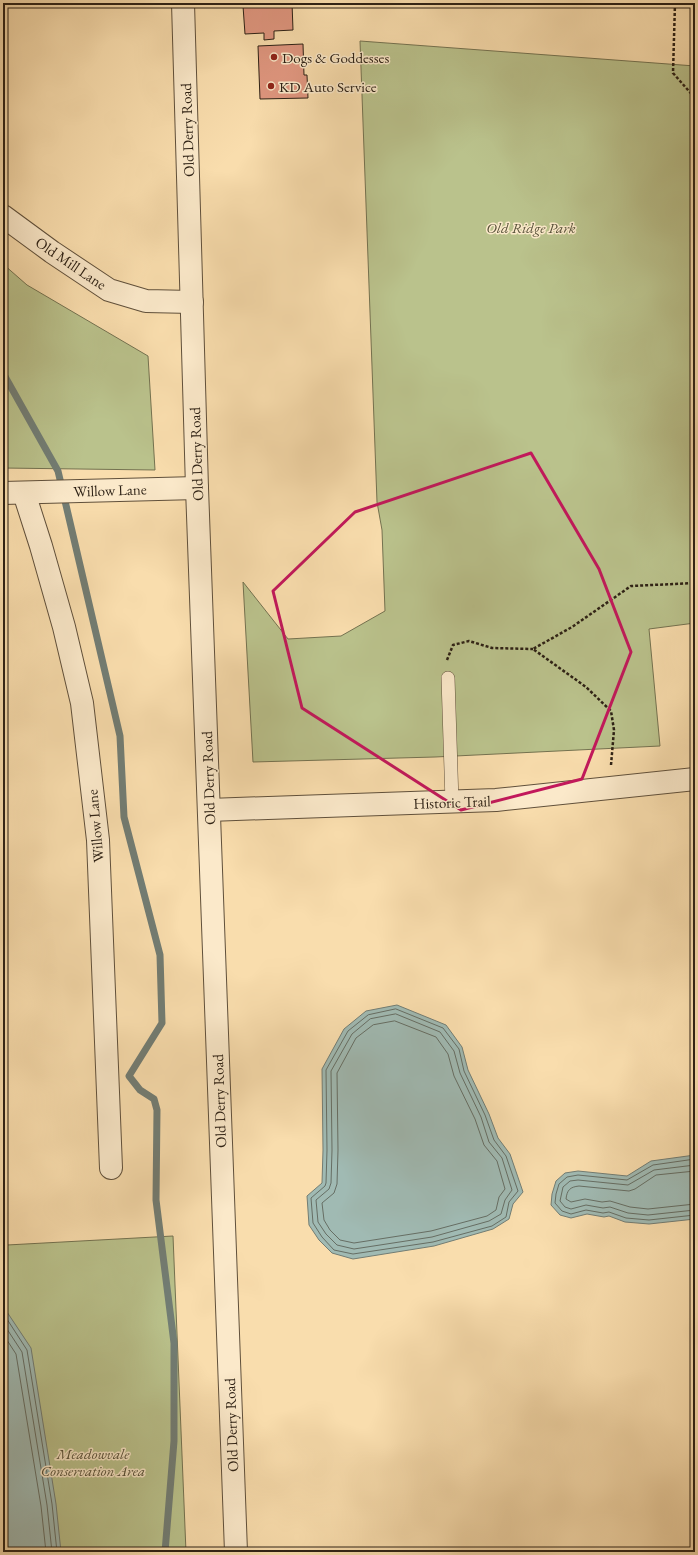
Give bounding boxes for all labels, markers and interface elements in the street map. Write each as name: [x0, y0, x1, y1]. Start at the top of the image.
place label: Dogs & Goddesses: [282, 48, 389, 67]
marker: Dogs & Goddesses: [269, 52, 279, 62]
place label: KD Auto Service: [279, 77, 377, 96]
marker: KD Auto Service: [266, 81, 276, 91]
street label: Old Derry Road: [176, 82, 198, 177]
park label: Old Ridge Park: [486, 218, 576, 237]
street label: Old Mill Lane: [32, 232, 110, 294]
street label: Old Derry Road: [185, 406, 207, 501]
street label: Willow Lane: [73, 479, 147, 501]
street label: Old Derry Road: [197, 730, 219, 825]
street label: Willow Lane: [82, 789, 108, 863]
street label: Historic Trail: [413, 791, 491, 813]
street label: Old Derry Road: [208, 1053, 230, 1148]
street label: Old Derry Road: [220, 1377, 242, 1472]
park label: Meadowvale Conservation Area: [41, 1444, 145, 1480]

